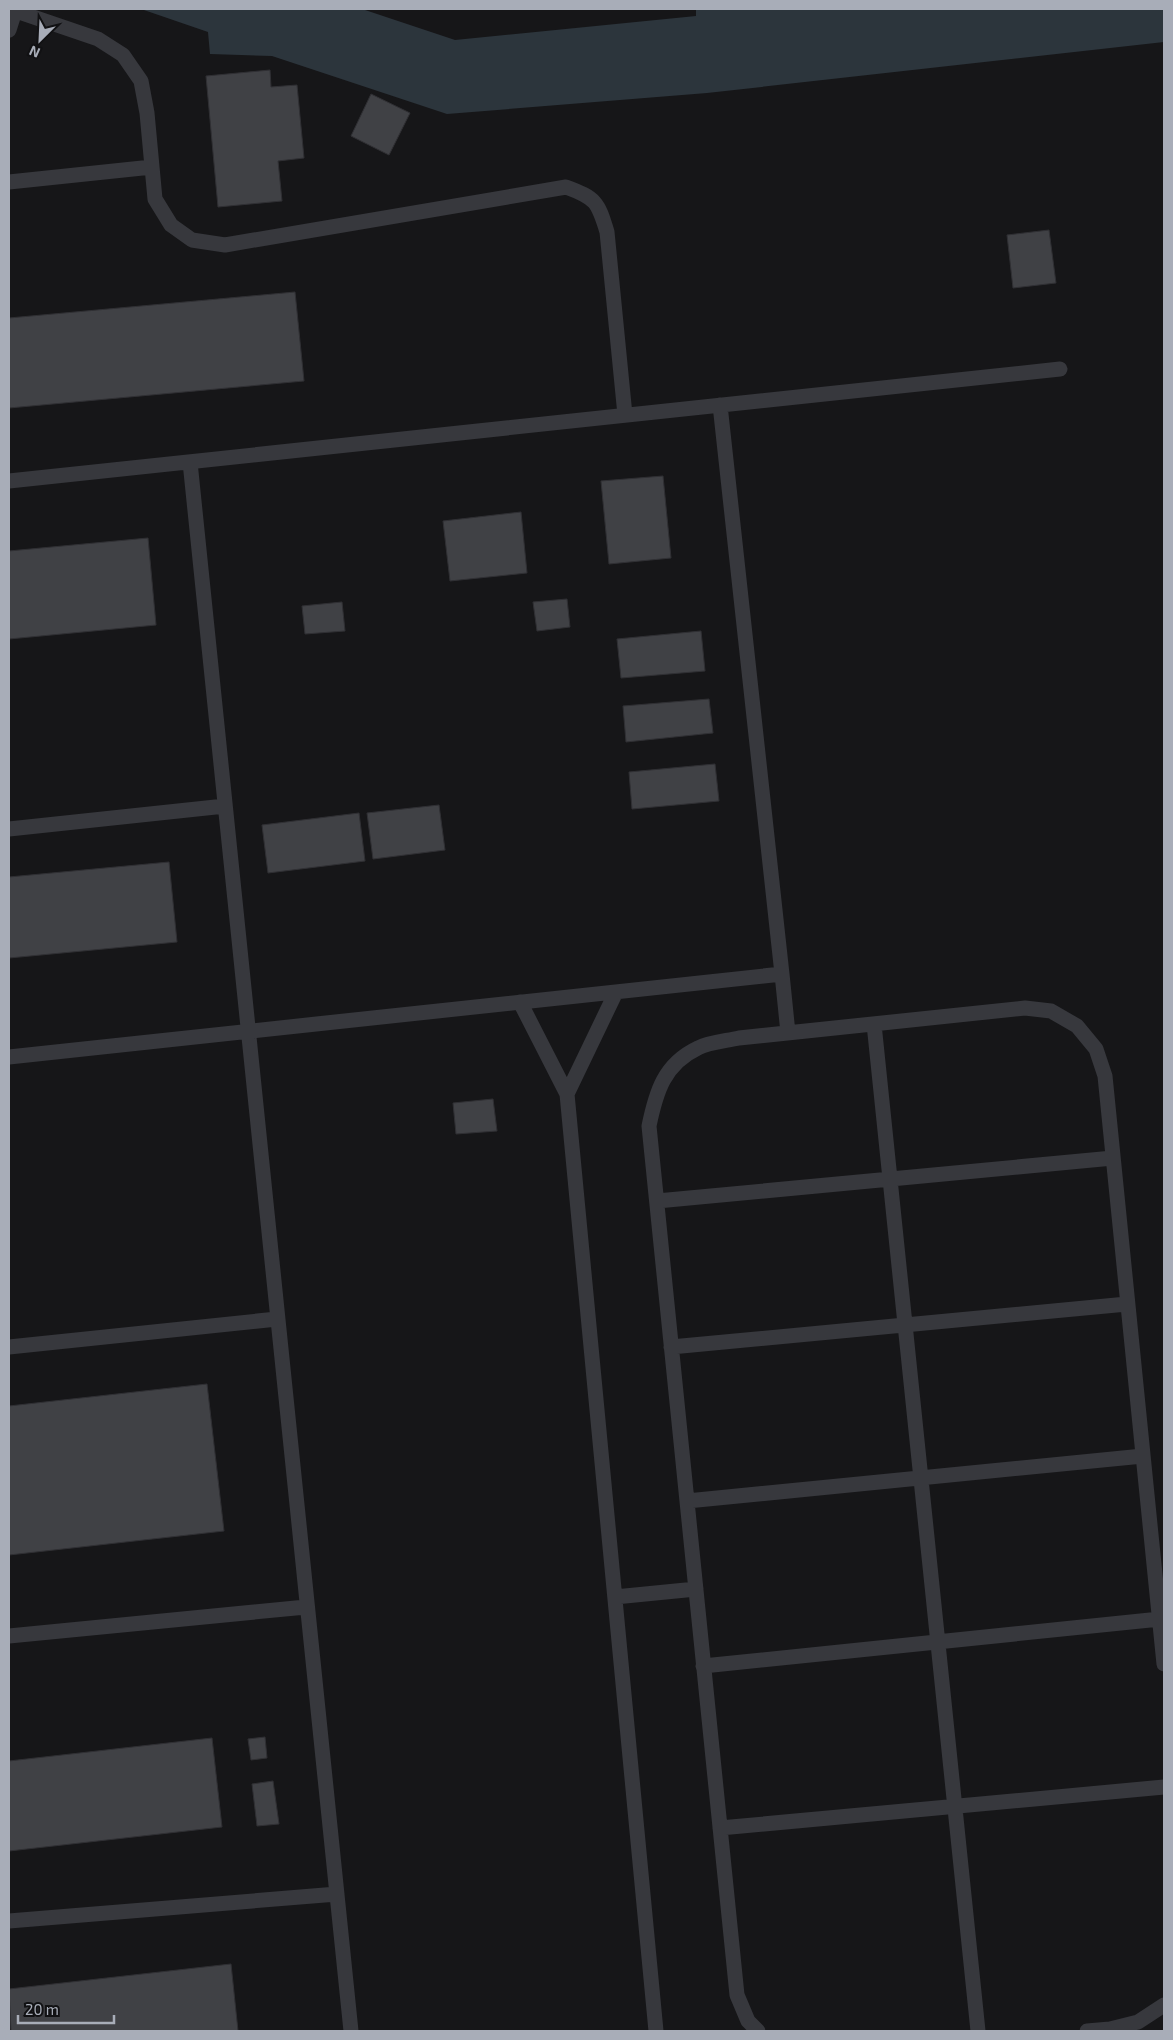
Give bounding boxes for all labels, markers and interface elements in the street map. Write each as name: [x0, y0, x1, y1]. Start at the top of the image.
north arrow: [15, 15, 65, 65]
text: N: [26, 43, 43, 62]
scale bar: [18, 1992, 114, 2024]
text: 20 m: [25, 2000, 59, 2018]

